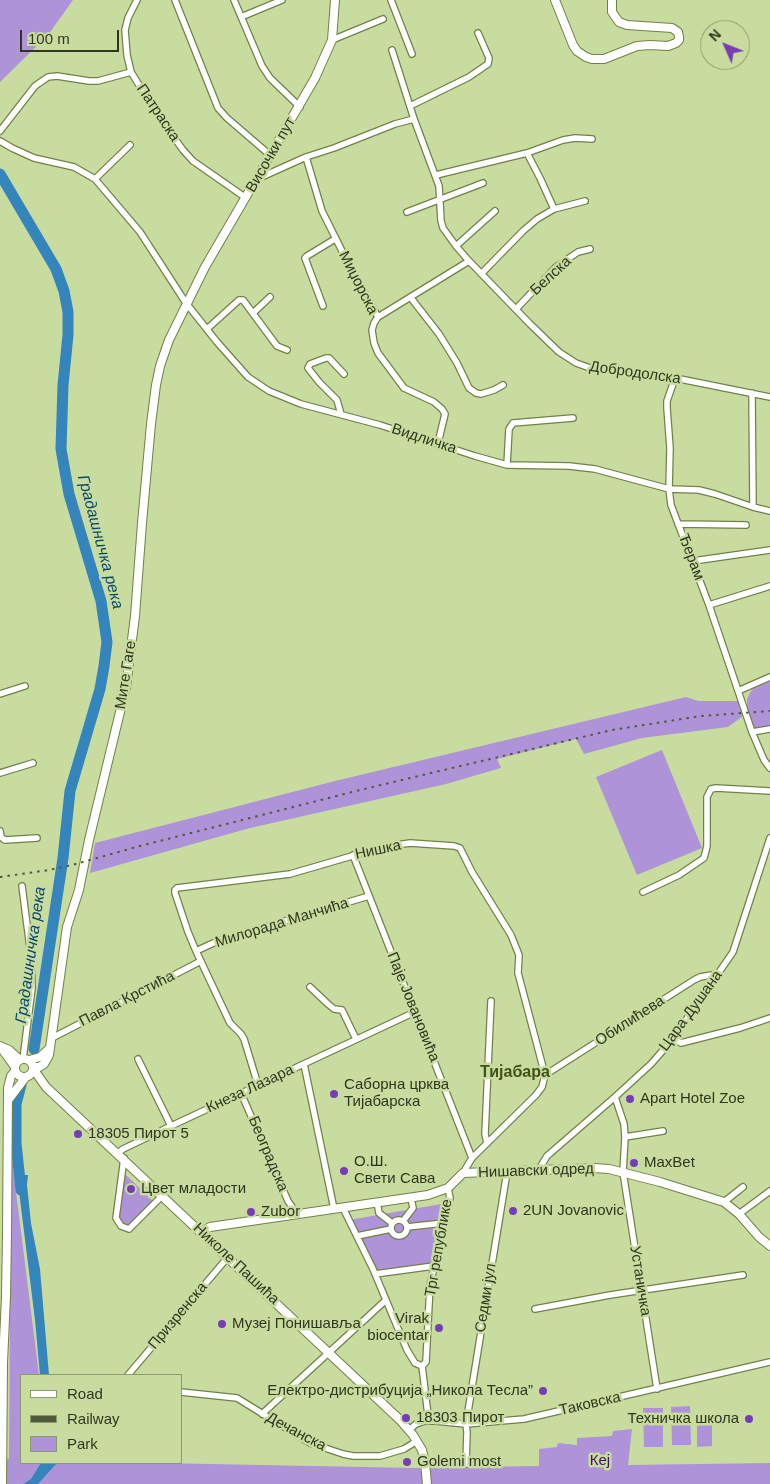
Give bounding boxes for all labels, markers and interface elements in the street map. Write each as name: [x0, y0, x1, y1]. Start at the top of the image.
scale bar: [22, 20, 121, 52]
north arrow: [700, 20, 750, 70]
text: N: [706, 26, 724, 44]
text: 100 m: [28, 30, 70, 47]
street label: Патраска: [132, 81, 184, 145]
street label: Височки пут: [242, 114, 300, 196]
street label: Миџорска: [334, 248, 382, 318]
street label: Белска: [527, 253, 575, 299]
street label: Добродолска: [588, 358, 682, 388]
street label: Видличка: [389, 420, 459, 458]
water label: Градашничка река: [73, 473, 127, 611]
street label: Ђерам: [674, 531, 708, 583]
street label: Мите Гаге: [112, 639, 140, 711]
street label: Нишка: [353, 836, 403, 864]
water label: Градашничка река: [12, 885, 50, 1025]
street label: Милорада Манчића: [213, 894, 351, 952]
street label: Паје Јовановића: [383, 950, 443, 1064]
street label: Павла Крстића: [76, 967, 178, 1031]
street label: Цара Душана: [656, 967, 726, 1055]
street label: Обилићева: [592, 992, 668, 1050]
street label: Кнеза Лазара: [203, 1061, 297, 1117]
district label: Тијабара: [480, 1063, 550, 1083]
place label: Саборна црква Тијабарска: [344, 1076, 449, 1111]
marker: Саборна црква Тијабарска: [328, 1088, 340, 1100]
place label: Apart Hotel Zoe: [640, 1090, 745, 1108]
marker: Apart Hotel Zoe: [624, 1093, 636, 1105]
street label: Београдска: [244, 1114, 292, 1194]
place label: 18305 Пирот 5: [88, 1125, 189, 1143]
marker: 18305 Пирот 5: [72, 1128, 84, 1140]
place label: О.Ш. Свети Сава: [354, 1153, 435, 1188]
place label: MaxBet: [644, 1154, 695, 1172]
marker: MaxBet: [628, 1157, 640, 1169]
street label: Нишавски одред: [478, 1160, 594, 1182]
marker: О.Ш. Свети Сава: [338, 1165, 350, 1177]
place label: Цвет младости: [141, 1180, 246, 1198]
marker: Цвет младости: [125, 1183, 137, 1195]
street label: Трг републике: [422, 1198, 456, 1298]
place label: 2UN Jovanovic: [523, 1202, 624, 1220]
place label: Zubor: [261, 1203, 300, 1221]
marker: 2UN Jovanovic: [507, 1205, 519, 1217]
marker: Zubor: [245, 1206, 257, 1218]
street label: Николе Пашића: [189, 1219, 283, 1309]
street label: Устаничка: [626, 1245, 654, 1317]
street label: Седми јул: [472, 1262, 500, 1334]
street label: Призренска: [145, 1279, 211, 1353]
place label: Virak biocentar: [367, 1310, 429, 1345]
place label: Музеј Понишавља: [232, 1315, 361, 1333]
marker: Музеј Понишавља: [216, 1318, 228, 1330]
marker: Virak biocentar: [433, 1322, 445, 1334]
legend: [20, 1374, 182, 1464]
place label: Електро-дистрибуција „Никола Тесла”: [267, 1382, 533, 1400]
text: Road: [67, 1385, 103, 1402]
marker: Електро-дистрибуција „Никола Тесла”: [537, 1385, 549, 1397]
street label: Таковска: [558, 1388, 622, 1420]
street label: Дечанска: [263, 1409, 329, 1455]
place label: 18303 Пирот: [416, 1409, 504, 1427]
text: Railway: [67, 1410, 120, 1427]
place label: Техничка школа: [627, 1410, 739, 1428]
marker: 18303 Пирот: [400, 1412, 412, 1424]
marker: Техничка школа: [743, 1413, 755, 1425]
text: Park: [67, 1435, 98, 1452]
park label: Кеј: [590, 1452, 610, 1470]
place label: Golemi most: [417, 1453, 501, 1471]
marker: Golemi most: [401, 1456, 413, 1468]

